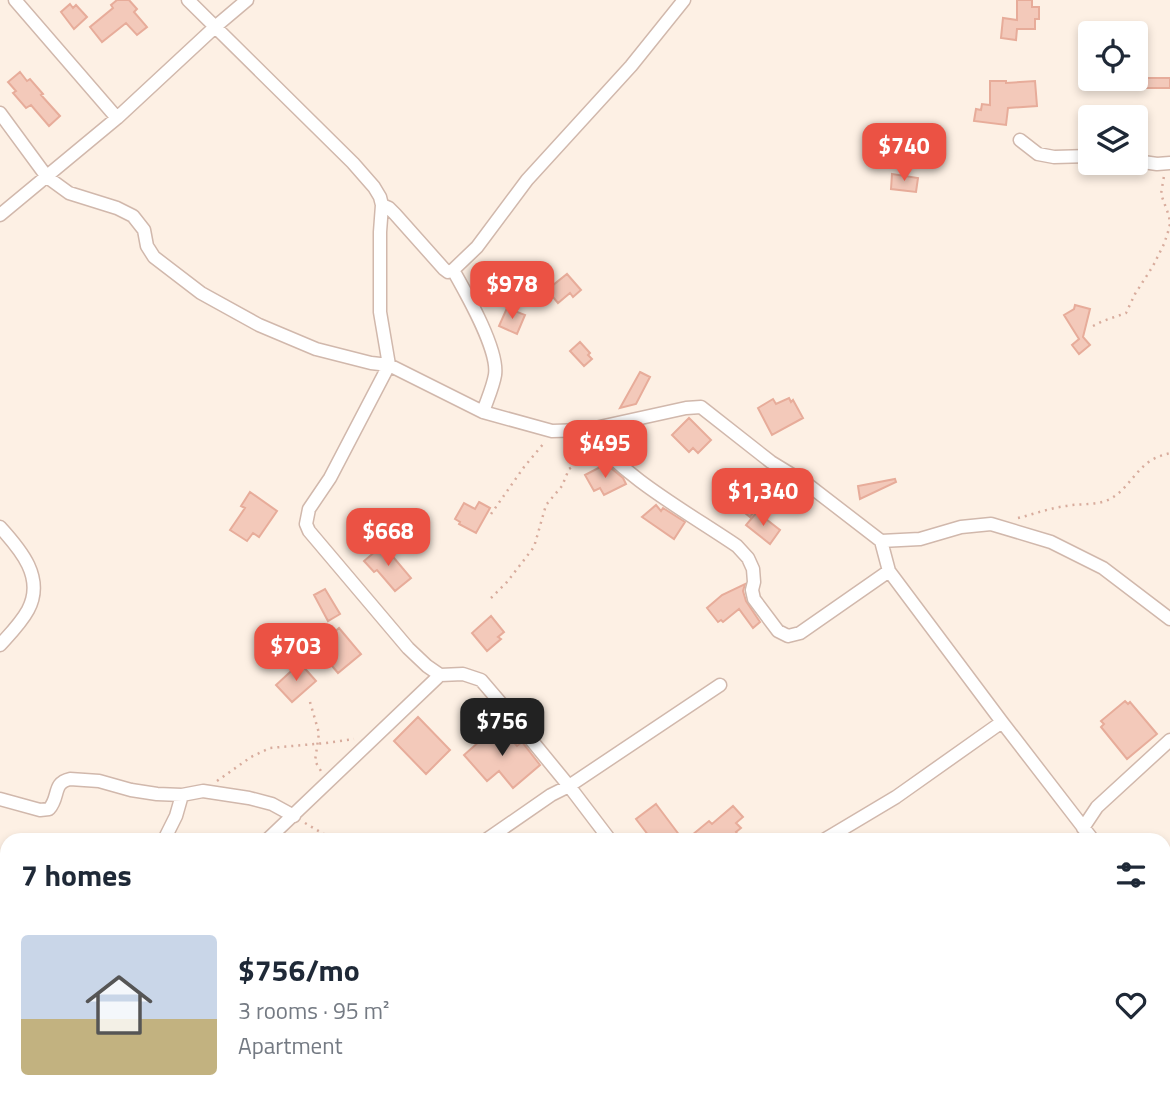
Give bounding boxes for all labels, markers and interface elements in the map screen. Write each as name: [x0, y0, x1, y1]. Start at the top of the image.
map controls: [1078, 21, 1148, 175]
button: locate: [1078, 21, 1148, 91]
button: layers: [1078, 105, 1148, 175]
pin: $740: [863, 124, 945, 183]
text: $740: [878, 128, 930, 163]
pin: $978: [471, 262, 553, 321]
text: $978: [486, 266, 538, 301]
pin: $495: [564, 420, 646, 480]
text: $495: [579, 425, 631, 460]
pin: $1,340: [706, 468, 820, 528]
text: $1,340: [728, 473, 798, 508]
pin: $668: [347, 508, 429, 568]
text: $668: [362, 513, 414, 548]
pin: $703: [255, 624, 337, 683]
text: $703: [270, 628, 322, 663]
pin: $756: [461, 698, 543, 758]
text: $756: [476, 703, 528, 738]
text: 7 homes: [21, 852, 132, 898]
icon: filters: [1112, 856, 1150, 894]
text: $756/mo: [238, 947, 360, 993]
icon: home: [77, 963, 161, 1047]
icon: heart: [1112, 986, 1150, 1024]
text: 3 rooms · 95 m²: [238, 993, 389, 1028]
text: Apartment: [238, 1028, 343, 1063]

